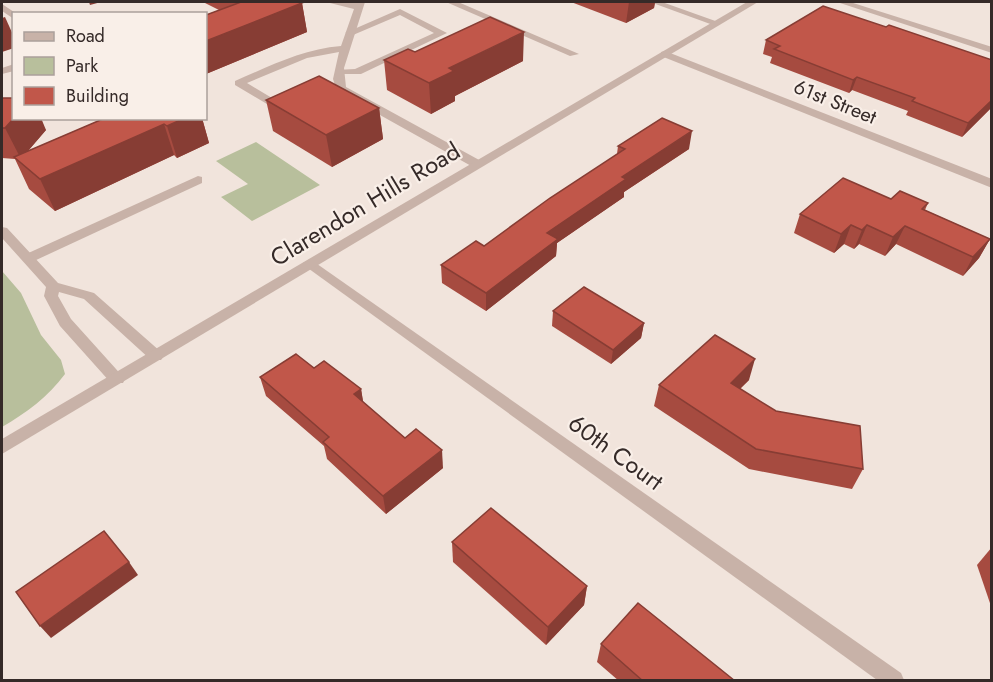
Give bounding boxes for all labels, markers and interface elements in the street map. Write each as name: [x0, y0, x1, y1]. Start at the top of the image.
legend: [12, 12, 207, 120]
text: Road: [66, 23, 105, 49]
text: Park: [66, 53, 98, 79]
street label: 61st Street: [789, 72, 881, 132]
text: Building: [66, 83, 129, 109]
street label: Clarendon Hills Road: [263, 133, 467, 275]
street label: 60th Court: [561, 406, 671, 499]

